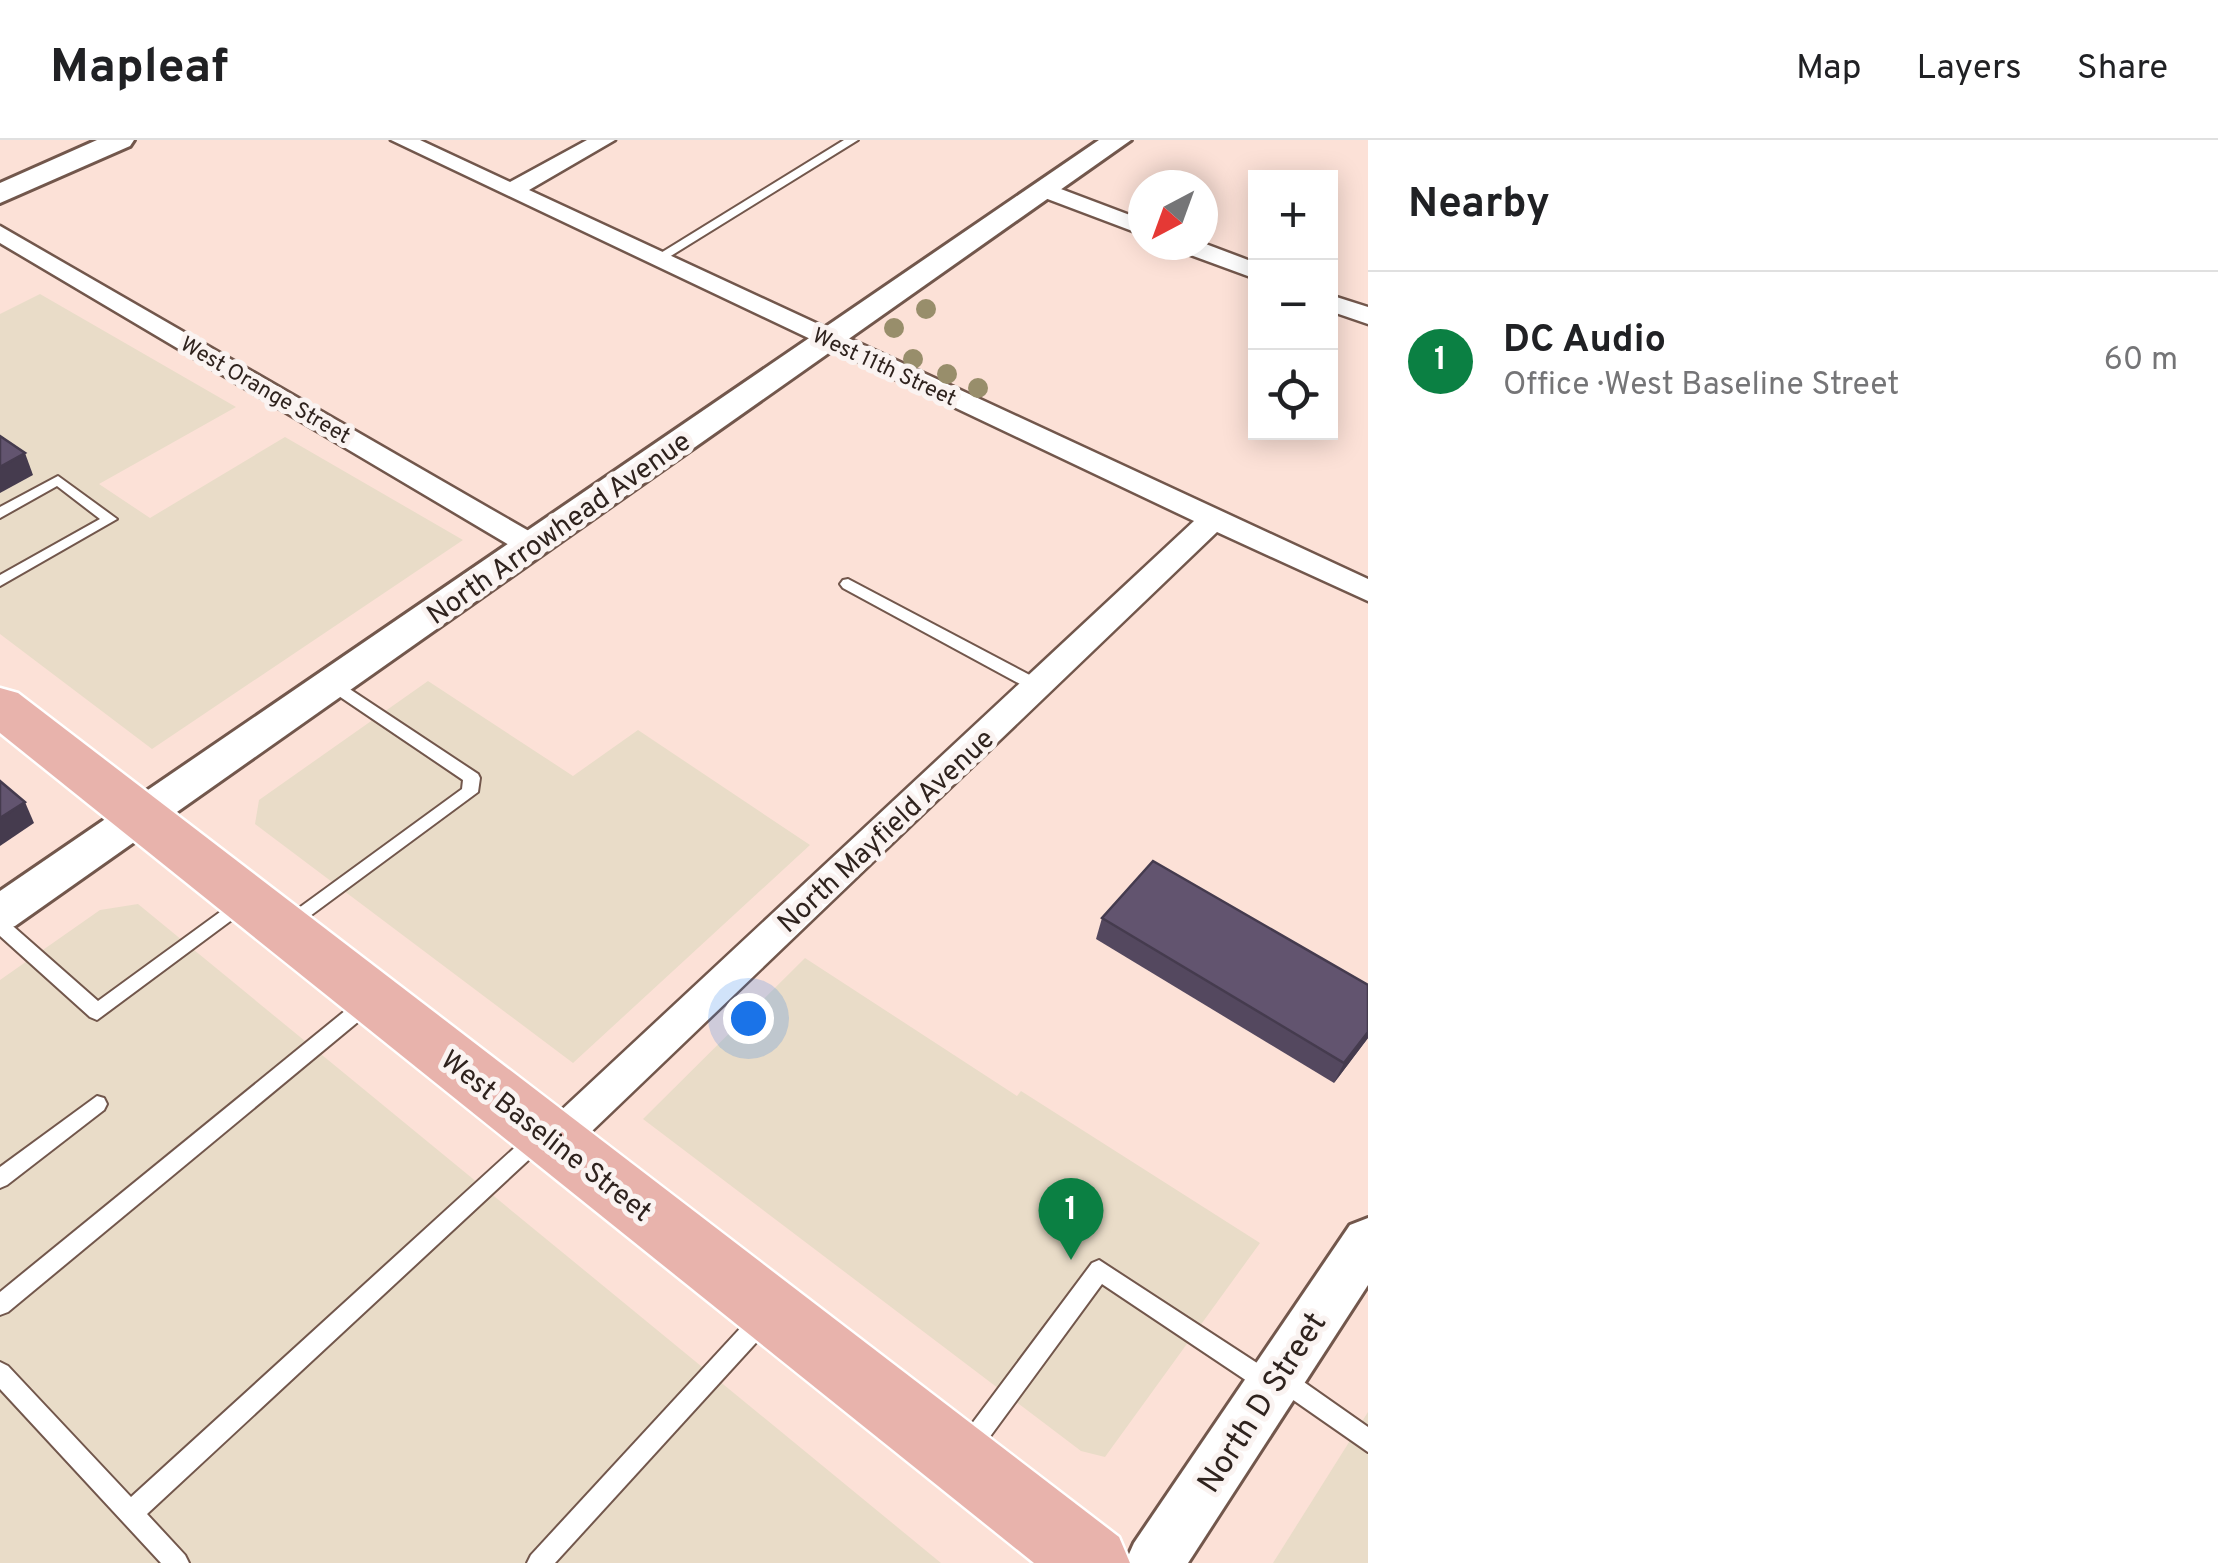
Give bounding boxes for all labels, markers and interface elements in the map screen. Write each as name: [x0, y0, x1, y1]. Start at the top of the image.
text: Mapleaf: [50, 39, 228, 99]
text: Map: [1796, 47, 1862, 91]
text: Layers: [1917, 47, 2022, 91]
text: Share: [2077, 47, 2168, 91]
north arrow: [1128, 170, 1218, 260]
map controls: [1248, 170, 1338, 440]
button: +: [1248, 170, 1338, 260]
text: Nearby: [1408, 179, 1550, 232]
button: −: [1248, 260, 1338, 350]
text: DC Audio: [1503, 317, 1666, 366]
street label: West 11th Street: [808, 323, 960, 413]
street label: West Orange Street: [175, 331, 355, 451]
text: 1: [1434, 341, 1447, 381]
text: 60 m: [2104, 341, 2178, 381]
button: locate: [1248, 350, 1338, 440]
text: Office · West Baseline Street: [1503, 366, 1899, 406]
street label: North Arrowhead Avenue: [421, 425, 699, 634]
street label: North Mayfield Avenue: [771, 722, 1003, 942]
your location: [723, 993, 774, 1044]
street label: West Baseline Street: [432, 1044, 658, 1231]
pin: 1: [1038, 1178, 1104, 1260]
street label: North D Street: [1190, 1306, 1337, 1502]

